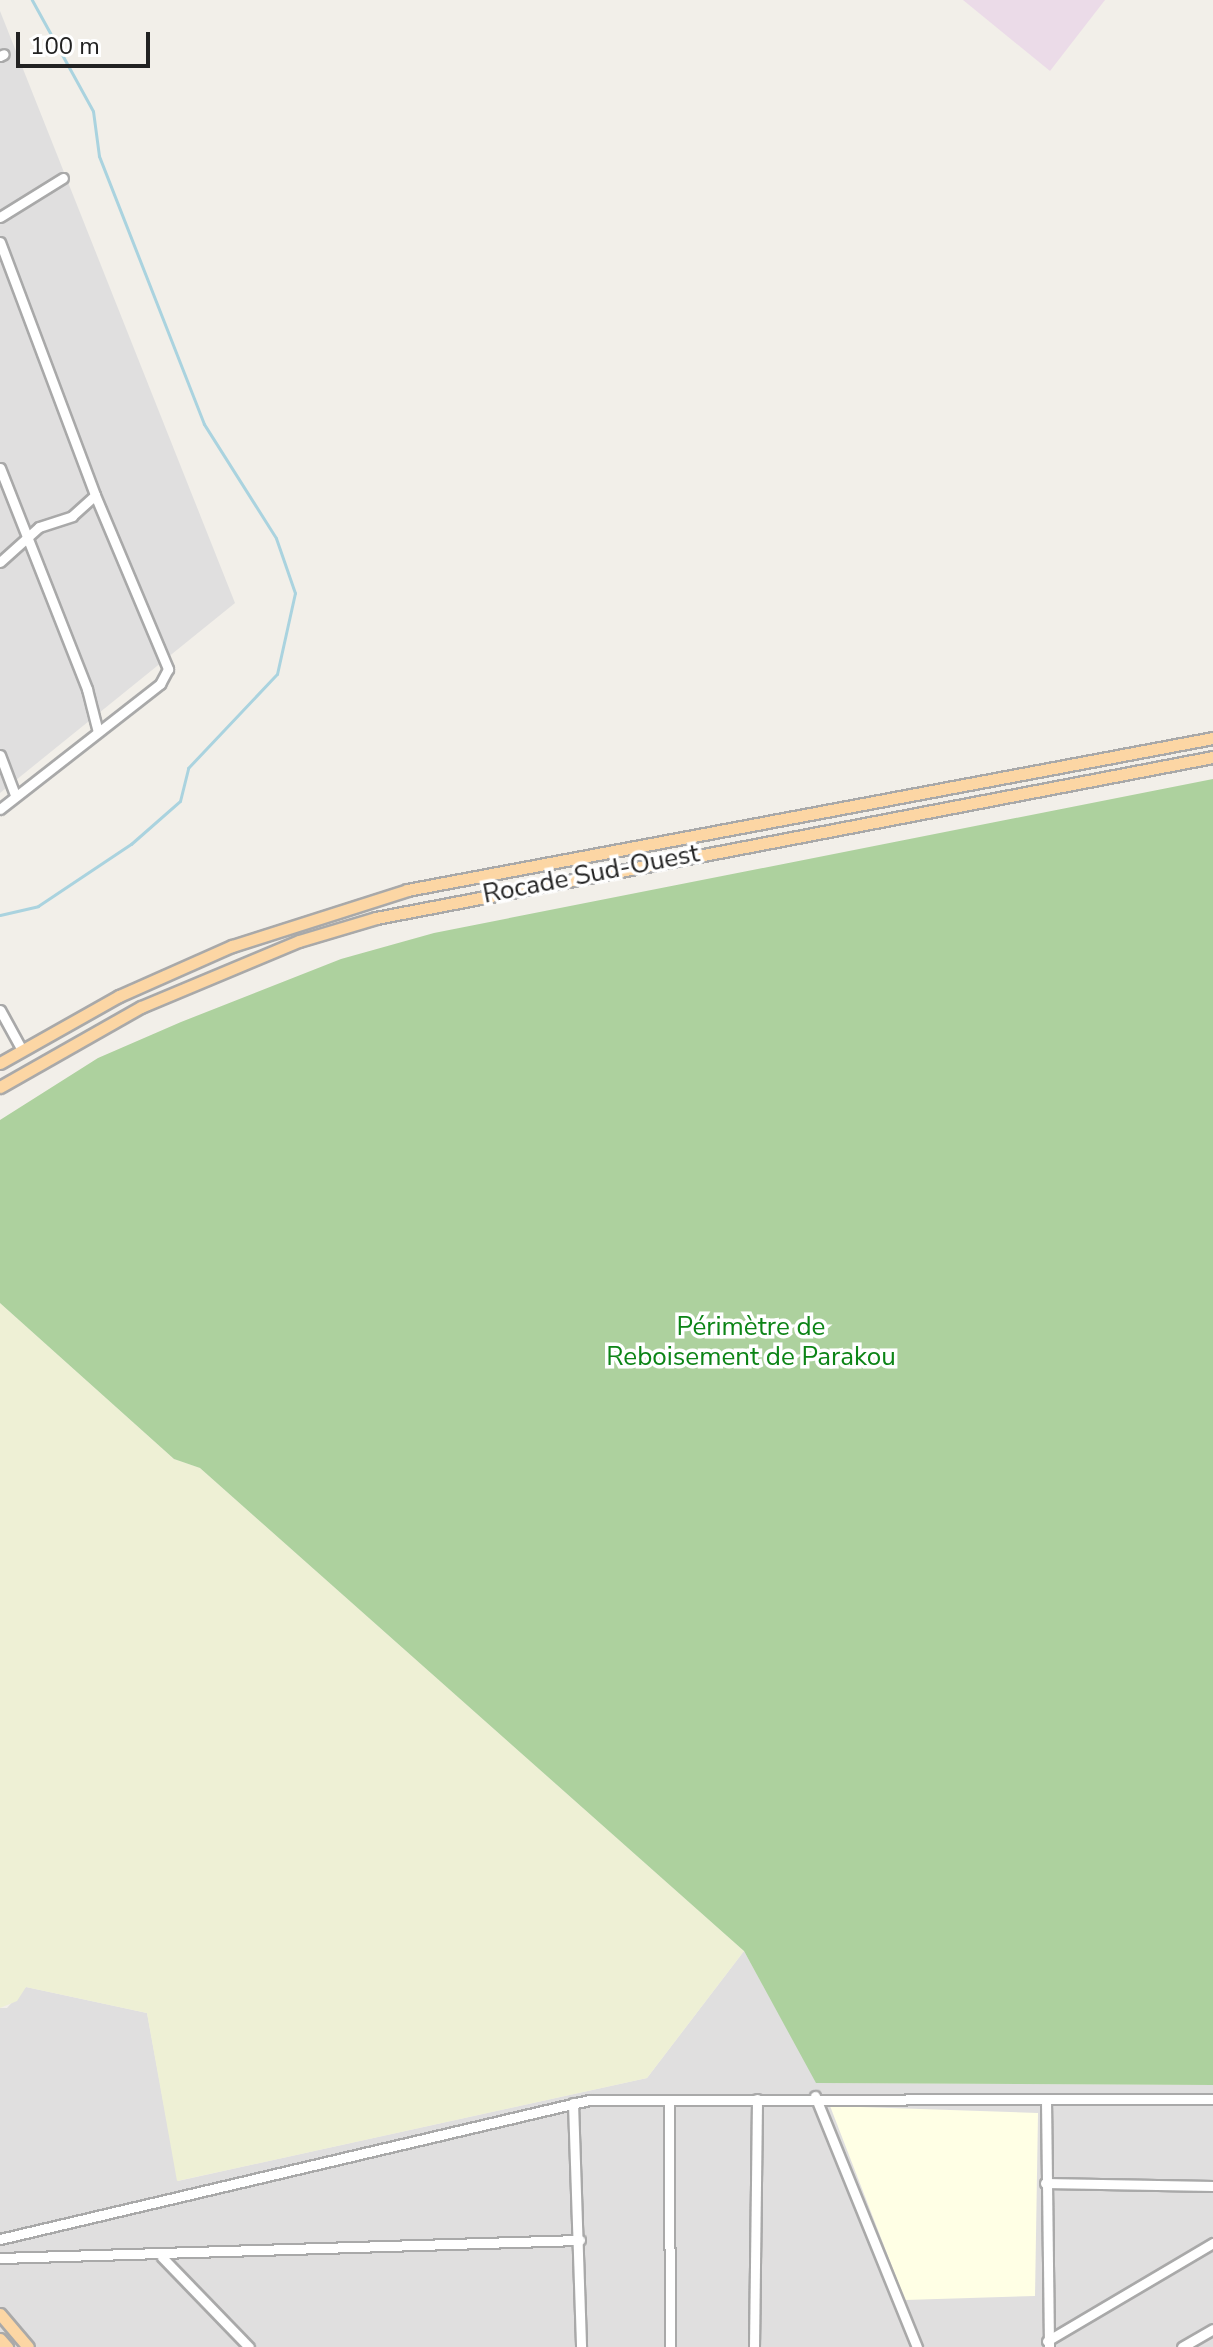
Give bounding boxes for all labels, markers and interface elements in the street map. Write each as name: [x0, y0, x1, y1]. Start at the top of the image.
scale bar: [20, 16, 154, 66]
text: 100 m: [30, 30, 100, 62]
street label: Rocade Sud-Ouest: [480, 838, 702, 910]
park label: Périmètre de Reboisement de Parakou: [606, 1311, 896, 1372]

